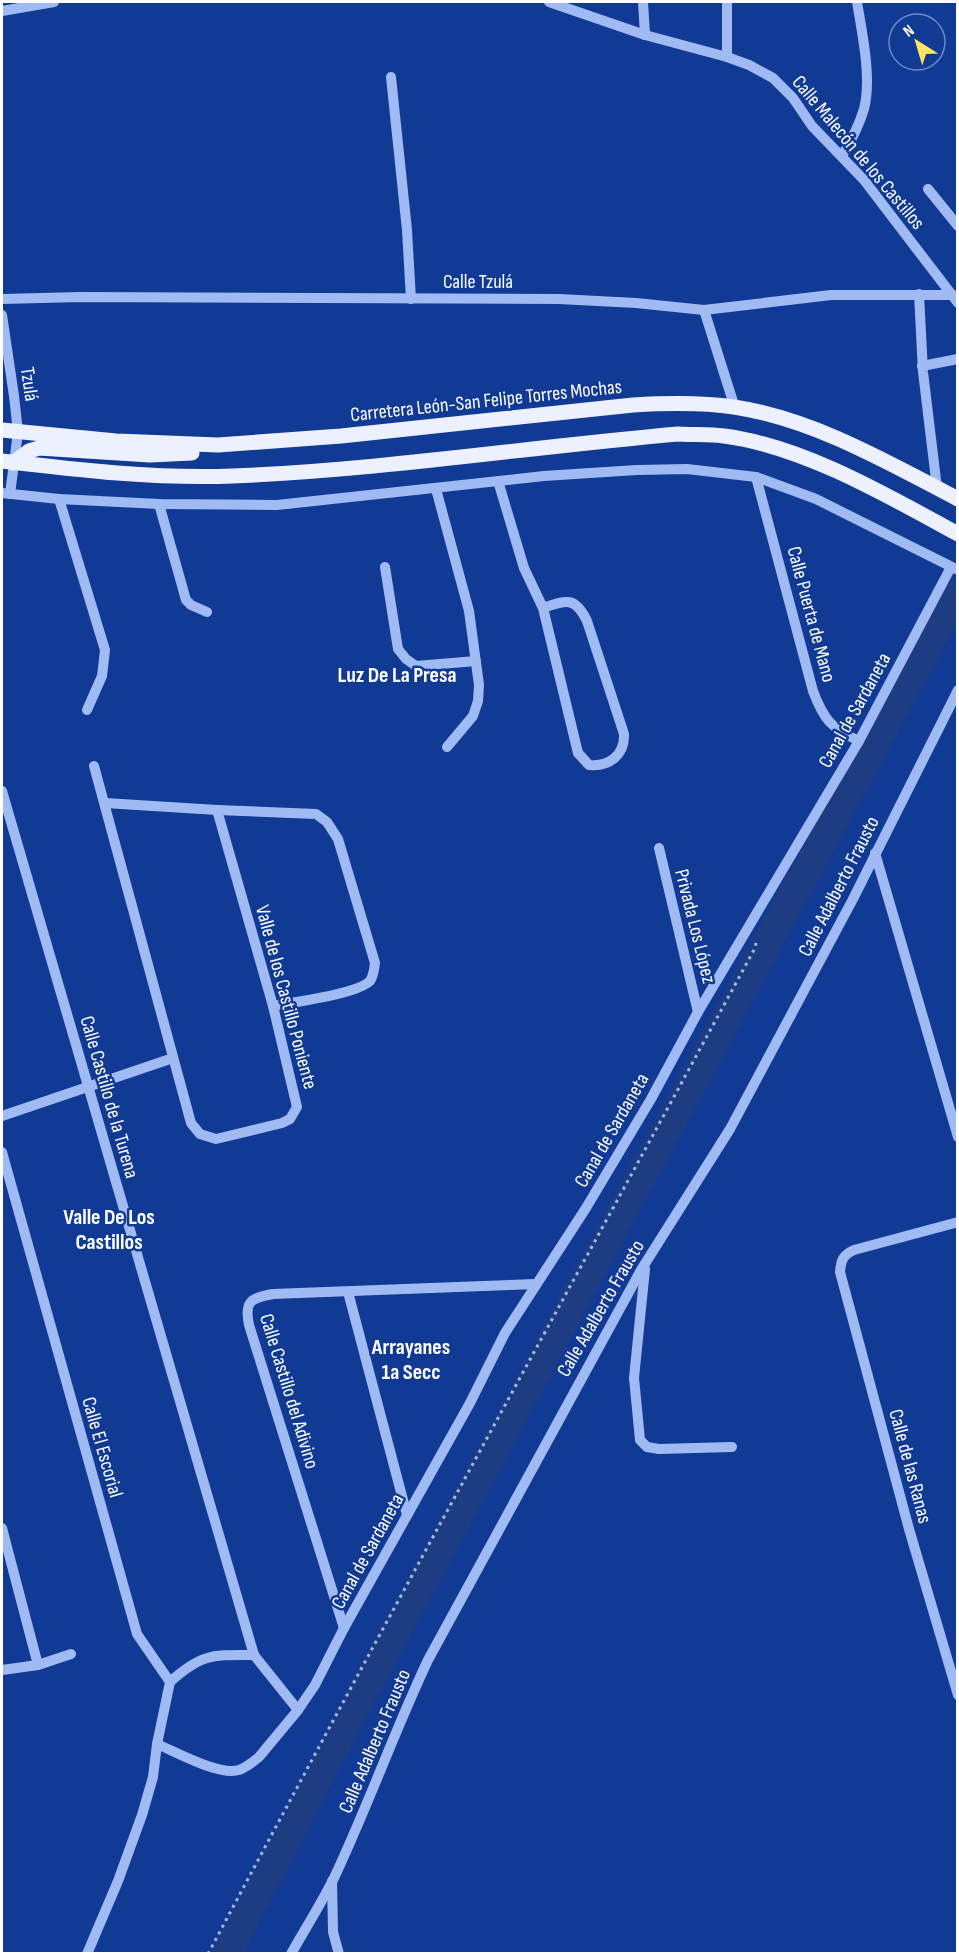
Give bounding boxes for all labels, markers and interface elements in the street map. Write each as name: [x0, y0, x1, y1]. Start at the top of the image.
north arrow: [887, 12, 947, 72]
text: N: [900, 21, 918, 41]
street label: Calle Malecón de los Castillos: [787, 71, 930, 235]
street label: Calle Tzulá: [443, 270, 513, 294]
street label: Tzulá: [15, 366, 43, 403]
street label: Carretera León-San Felipe Torres Mochas: [349, 375, 623, 427]
street label: Calle Puerta de Mano: [781, 544, 841, 685]
street label: Canal de Sardaneta: [813, 649, 896, 772]
district label: Luz De La Presa: [338, 662, 456, 689]
street label: Calle Adalberto Frausto: [793, 812, 885, 960]
street label: Privada Los López: [669, 867, 721, 986]
street label: Valle de los Castillo Poniente: [250, 903, 322, 1092]
street label: Calle Castillo de la Turena: [74, 1013, 144, 1181]
street label: Canal de Sardaneta: [570, 1069, 654, 1192]
district label: Valle De Los Castillos: [63, 1204, 155, 1256]
street label: Calle Adalberto Frausto: [552, 1236, 650, 1381]
street label: Calle Castillo del Adivino: [254, 1311, 324, 1472]
district label: Arrayanes 1a Secc: [371, 1334, 450, 1386]
street label: Calle El Escorial: [76, 1394, 128, 1500]
street label: Calle de las Ranas: [883, 1407, 937, 1526]
street label: Canal de Sardaneta: [326, 1490, 409, 1613]
street label: Calle Adalberto Frausto: [334, 1666, 416, 1817]

